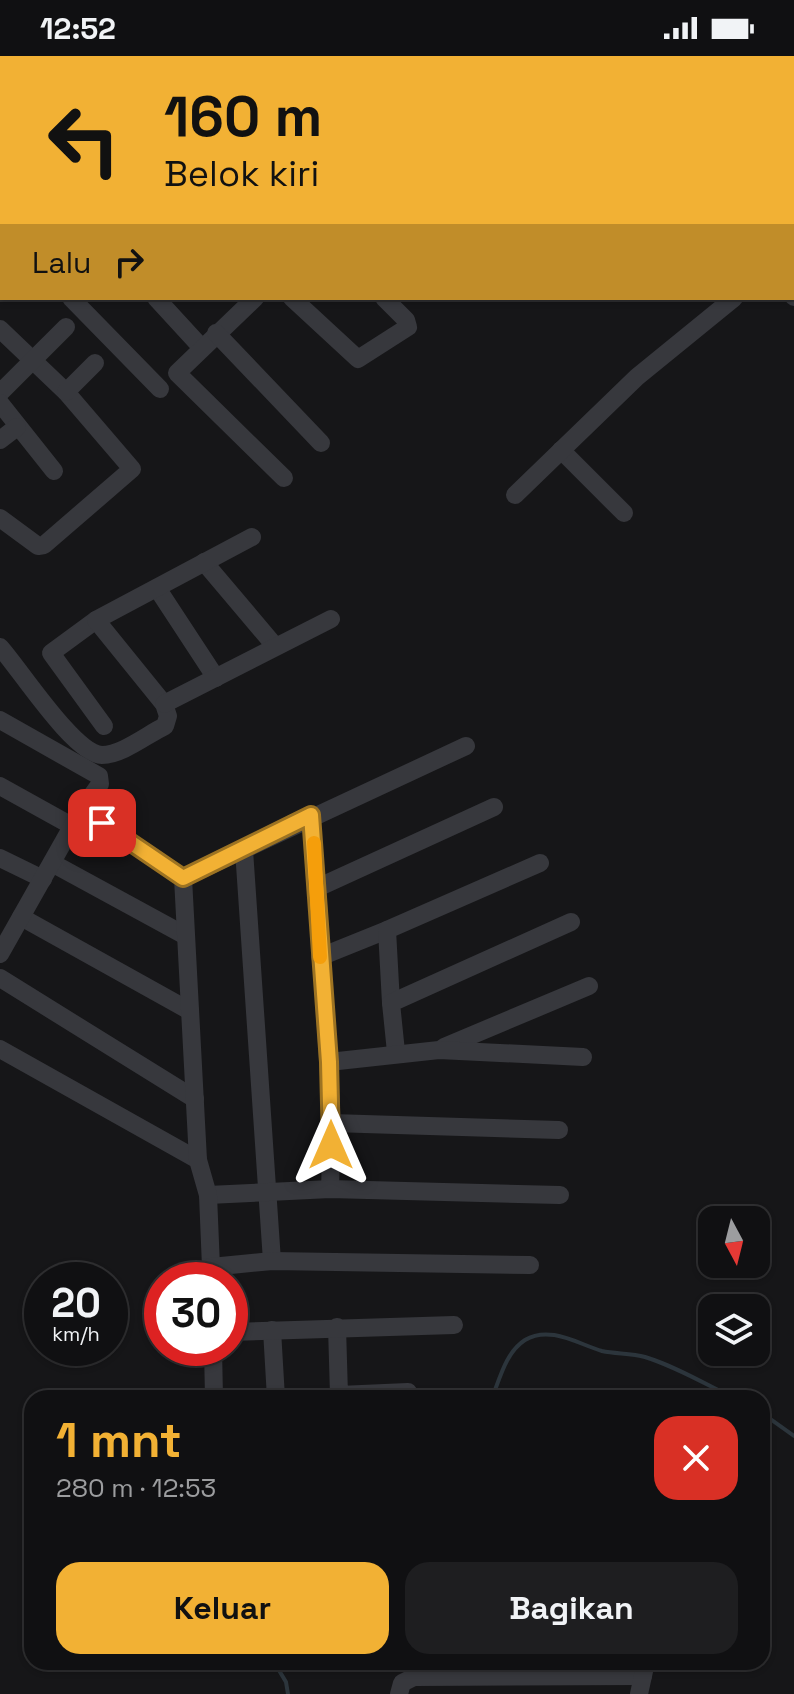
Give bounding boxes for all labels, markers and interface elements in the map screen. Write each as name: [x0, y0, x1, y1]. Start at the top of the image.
text: 12:52: [40, 9, 116, 48]
text: 160 m: [164, 81, 322, 152]
icon: left: [32, 88, 136, 192]
text: Belok kiri: [164, 151, 319, 197]
icon: right: [107, 240, 151, 284]
text: Lalu: [32, 243, 91, 282]
pin: [68, 789, 136, 857]
icon: arrive: [80, 801, 124, 845]
position arrow: [289, 1103, 373, 1187]
north arrow: [698, 1206, 770, 1278]
map controls: [698, 1206, 770, 1366]
speed limit sign: 30: [144, 1262, 248, 1366]
text: 20: [51, 1278, 101, 1329]
button: layers: [698, 1294, 770, 1366]
text: km/h: [52, 1321, 100, 1347]
text: 1 mnt: [56, 1410, 182, 1471]
button: close: [654, 1416, 738, 1500]
text: 280 m · 12:53: [56, 1471, 216, 1505]
button: Keluar: [56, 1562, 389, 1654]
button: Bagikan: [405, 1562, 738, 1654]

